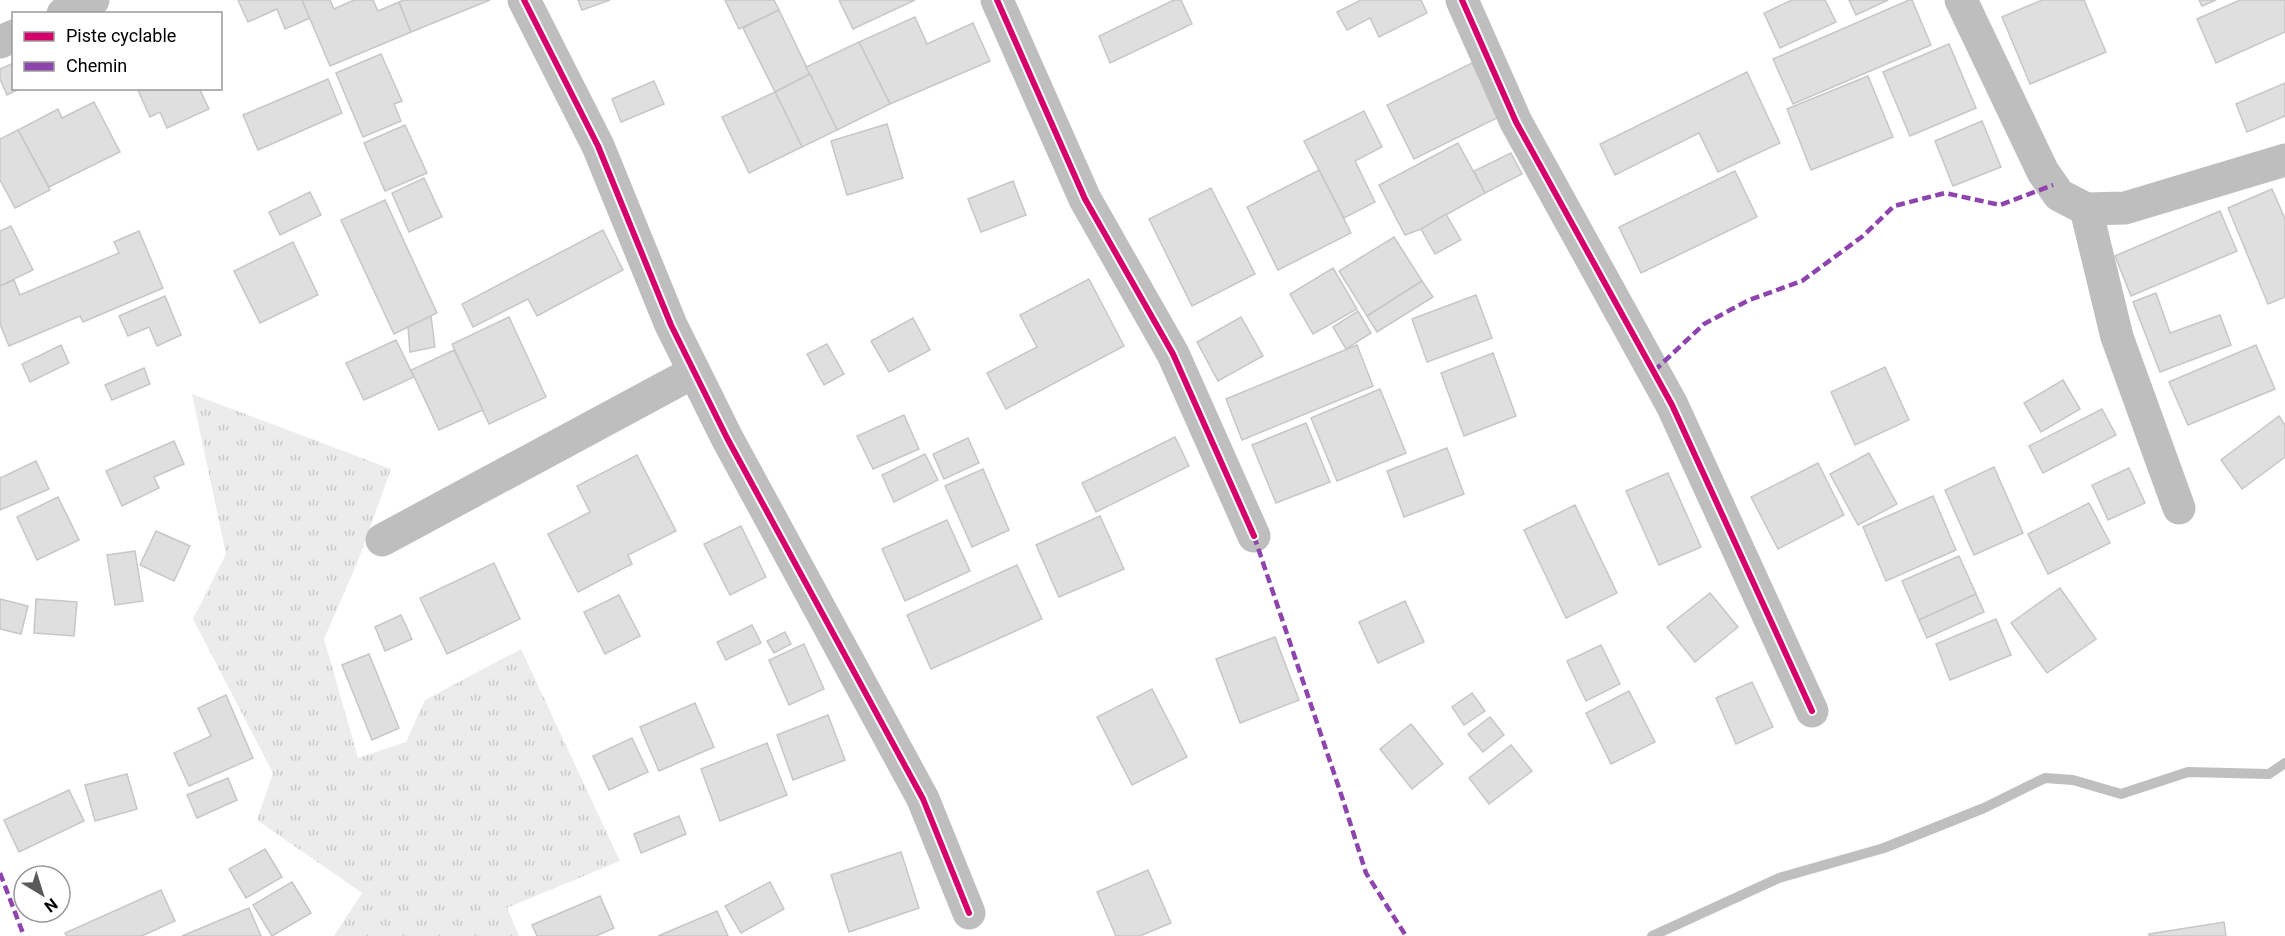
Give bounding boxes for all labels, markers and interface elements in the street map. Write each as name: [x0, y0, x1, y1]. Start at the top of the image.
legend: [12, 12, 222, 90]
text: Piste cyclable: [66, 25, 176, 46]
text: Chemin: [66, 55, 127, 76]
north arrow: [12, 864, 72, 924]
text: N: [41, 894, 61, 916]

